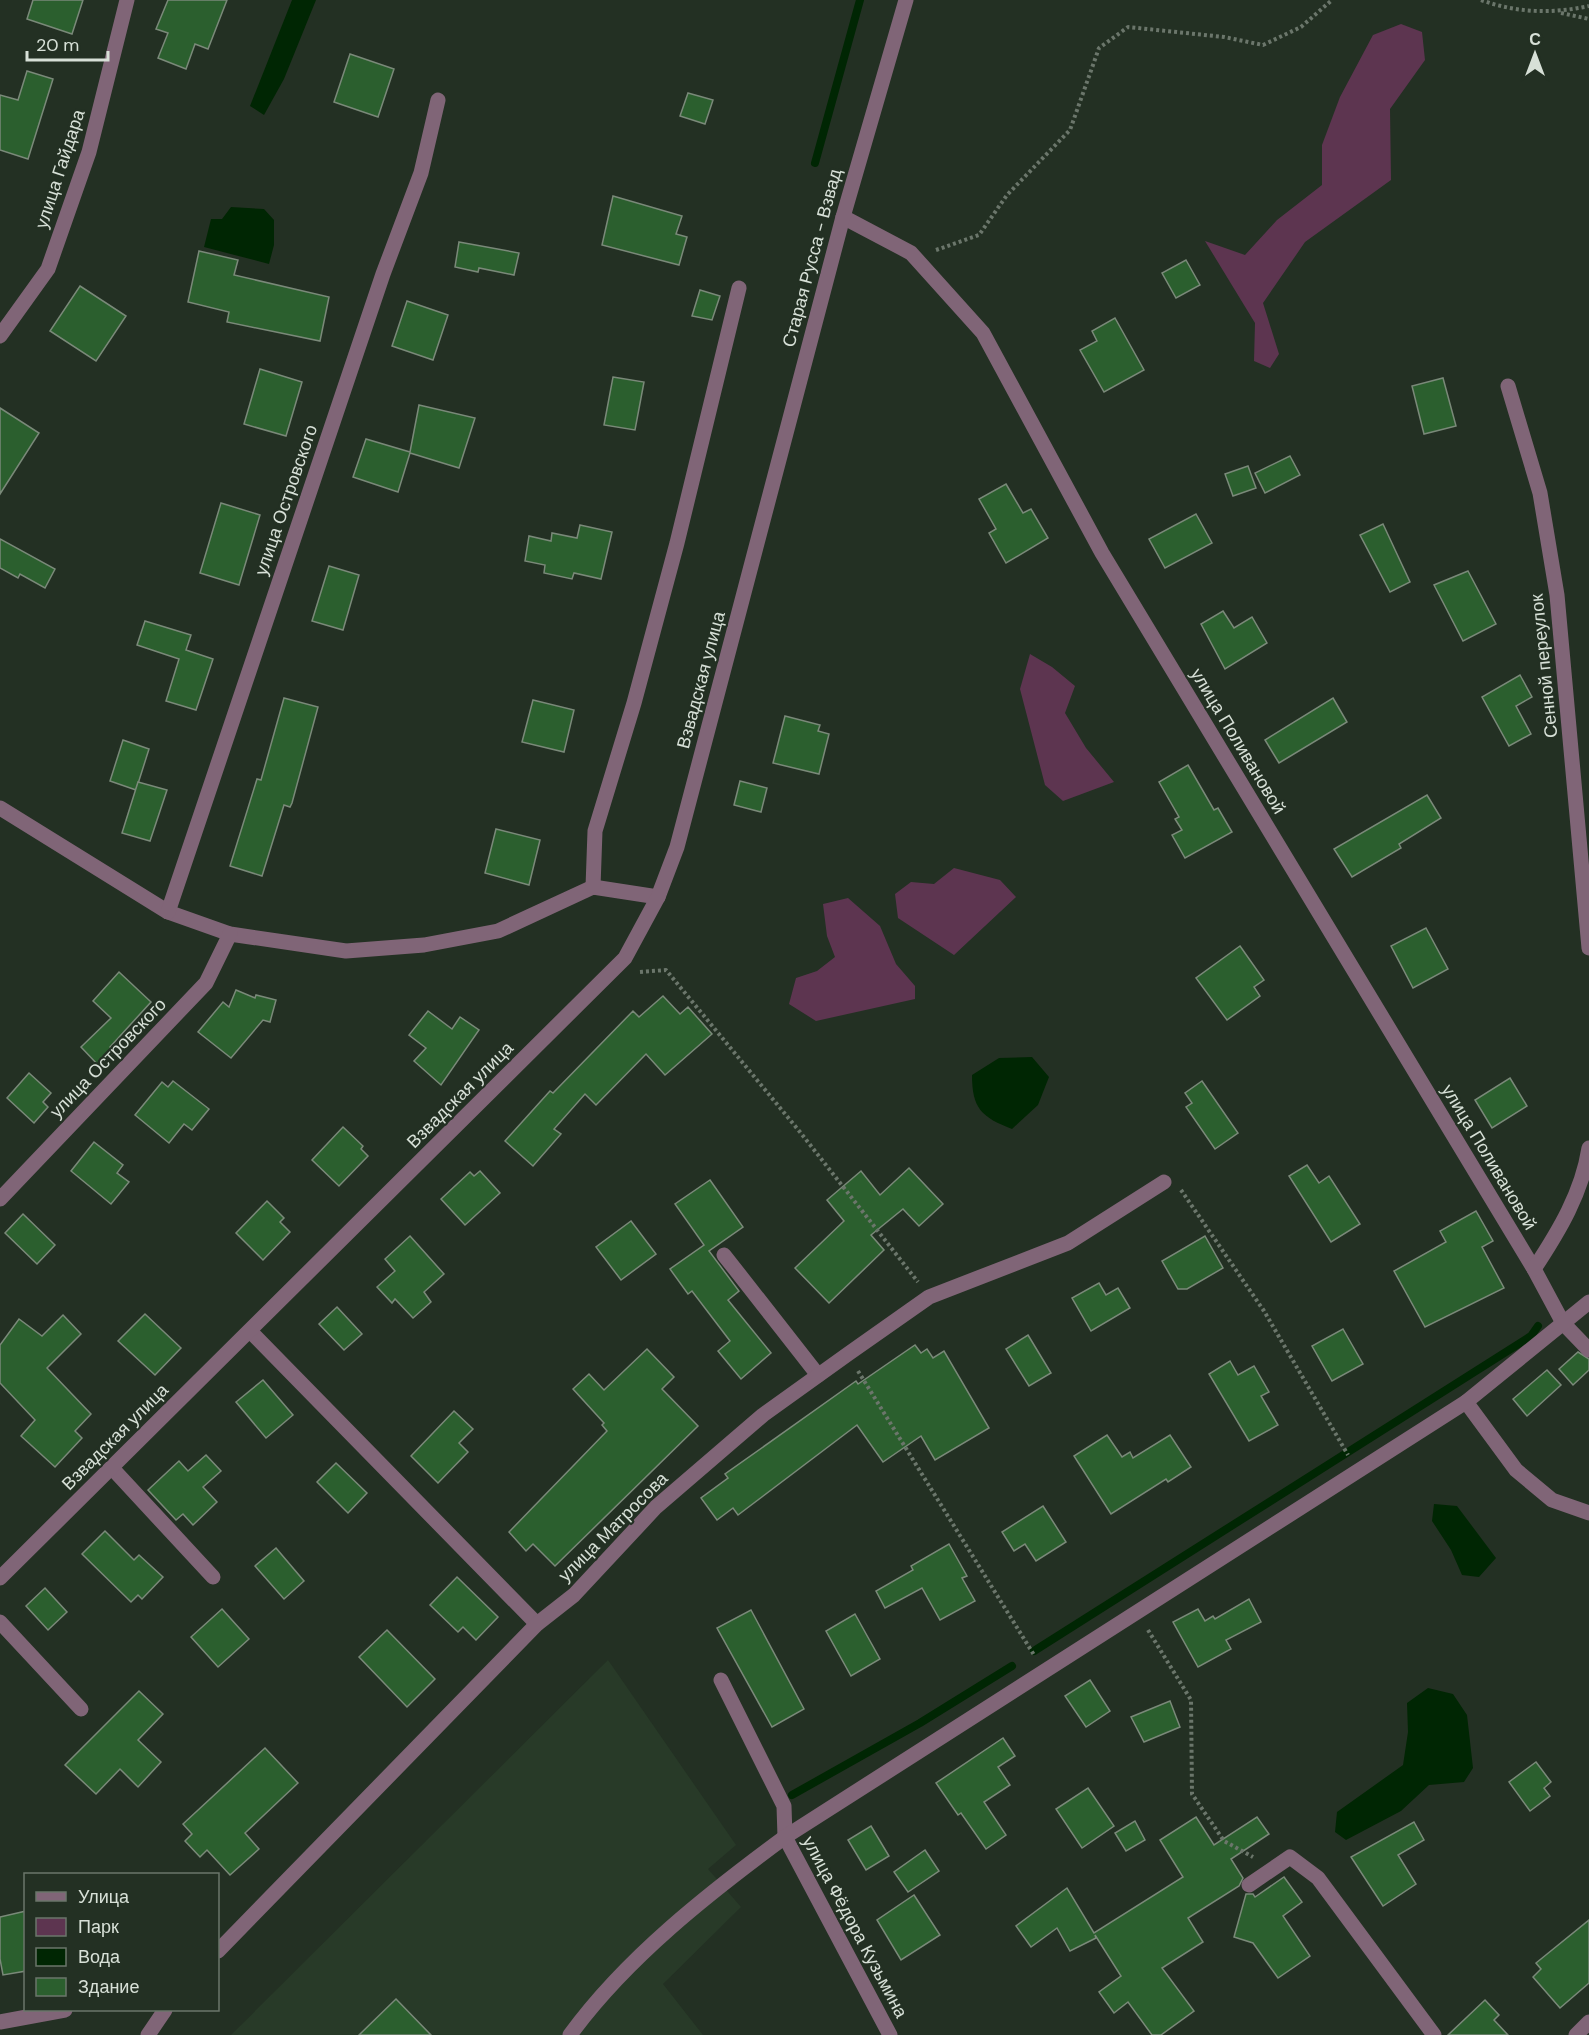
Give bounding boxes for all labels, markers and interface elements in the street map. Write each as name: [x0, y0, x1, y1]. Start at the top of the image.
scale bar: [27, 24, 108, 62]
north arrow: [1505, 24, 1565, 84]
text: С: [1529, 29, 1541, 50]
text: 20 m: [36, 33, 79, 57]
street label: улица Гайдара: [29, 106, 91, 231]
street label: Старая Русса - Взвад: [777, 166, 848, 350]
street label: улица Островского: [249, 421, 323, 579]
street label: Сенной переулок: [1525, 593, 1563, 739]
street label: Взвадская улица: [671, 608, 731, 751]
street label: улица Поливановой: [1185, 664, 1291, 818]
street label: улица Островского: [44, 993, 172, 1123]
street label: Взвадская улица: [402, 1036, 519, 1153]
street label: улица Поливановой: [1436, 1080, 1542, 1234]
street label: Взвадская улица: [57, 1378, 174, 1495]
street label: улица Матросова: [553, 1466, 674, 1587]
street label: улица Фёдора Кузьмина: [797, 1832, 914, 2023]
legend: [24, 1873, 219, 2011]
text: Улица: [78, 1885, 130, 1909]
text: Парк: [78, 1915, 119, 1939]
text: Вода: [78, 1945, 121, 1969]
text: Здание: [78, 1975, 139, 1999]

